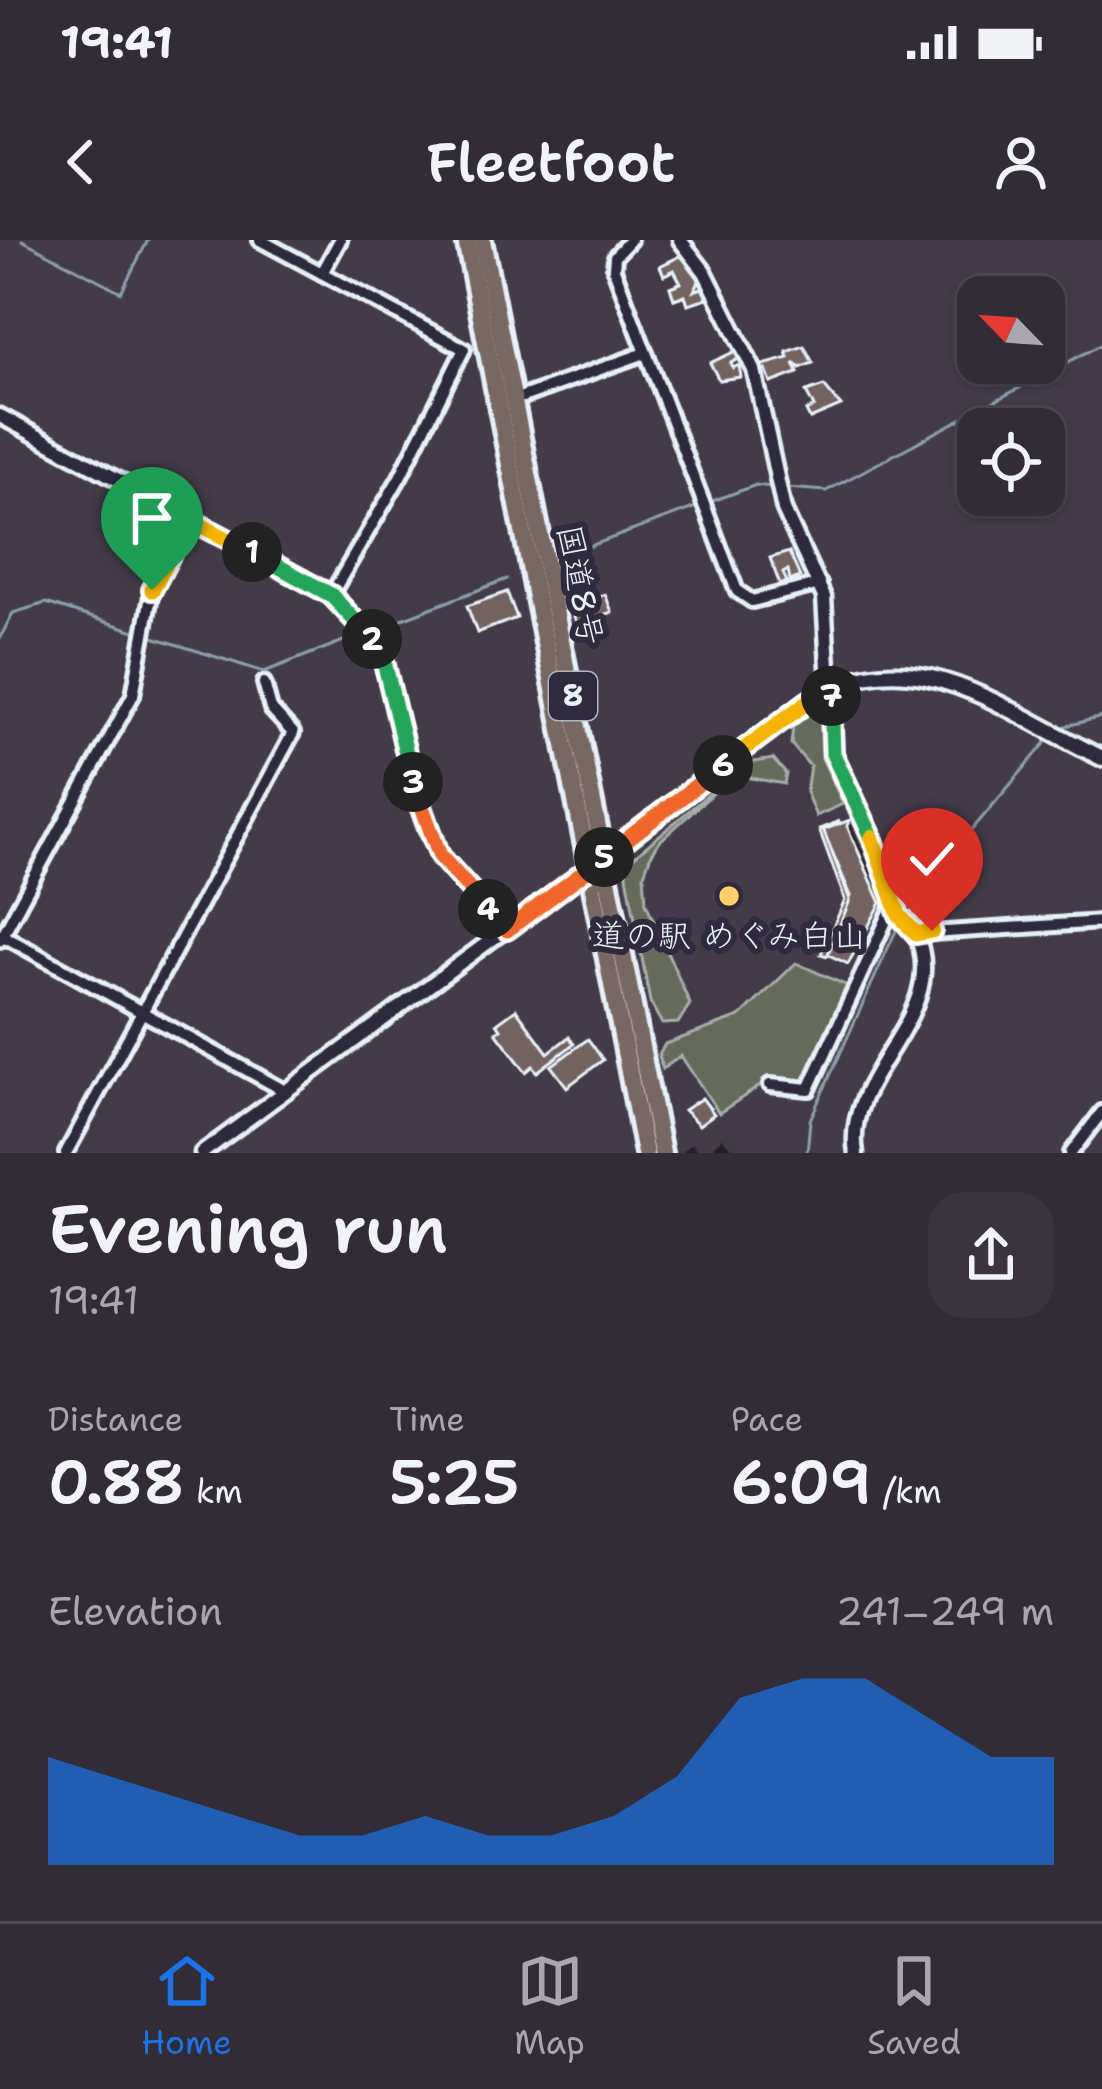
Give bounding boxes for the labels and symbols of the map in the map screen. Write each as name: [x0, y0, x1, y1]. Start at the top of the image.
north arrow: [957, 276, 1065, 384]
pin: [101, 467, 203, 590]
street label: 国道8号: [547, 521, 614, 649]
pin: 1: [222, 522, 282, 582]
pin: 2: [342, 609, 402, 669]
pin: 7: [801, 666, 861, 726]
road number: 8: [549, 672, 597, 720]
pin: 6: [693, 735, 753, 795]
pin: 3: [383, 752, 443, 812]
pin: [881, 808, 983, 931]
pin: 5: [574, 827, 634, 887]
pin: 4: [458, 879, 518, 939]
marker: 道の駅 めぐみ白山: [716, 883, 742, 909]
place label: 道の駅 めぐみ白山: [592, 913, 866, 958]

